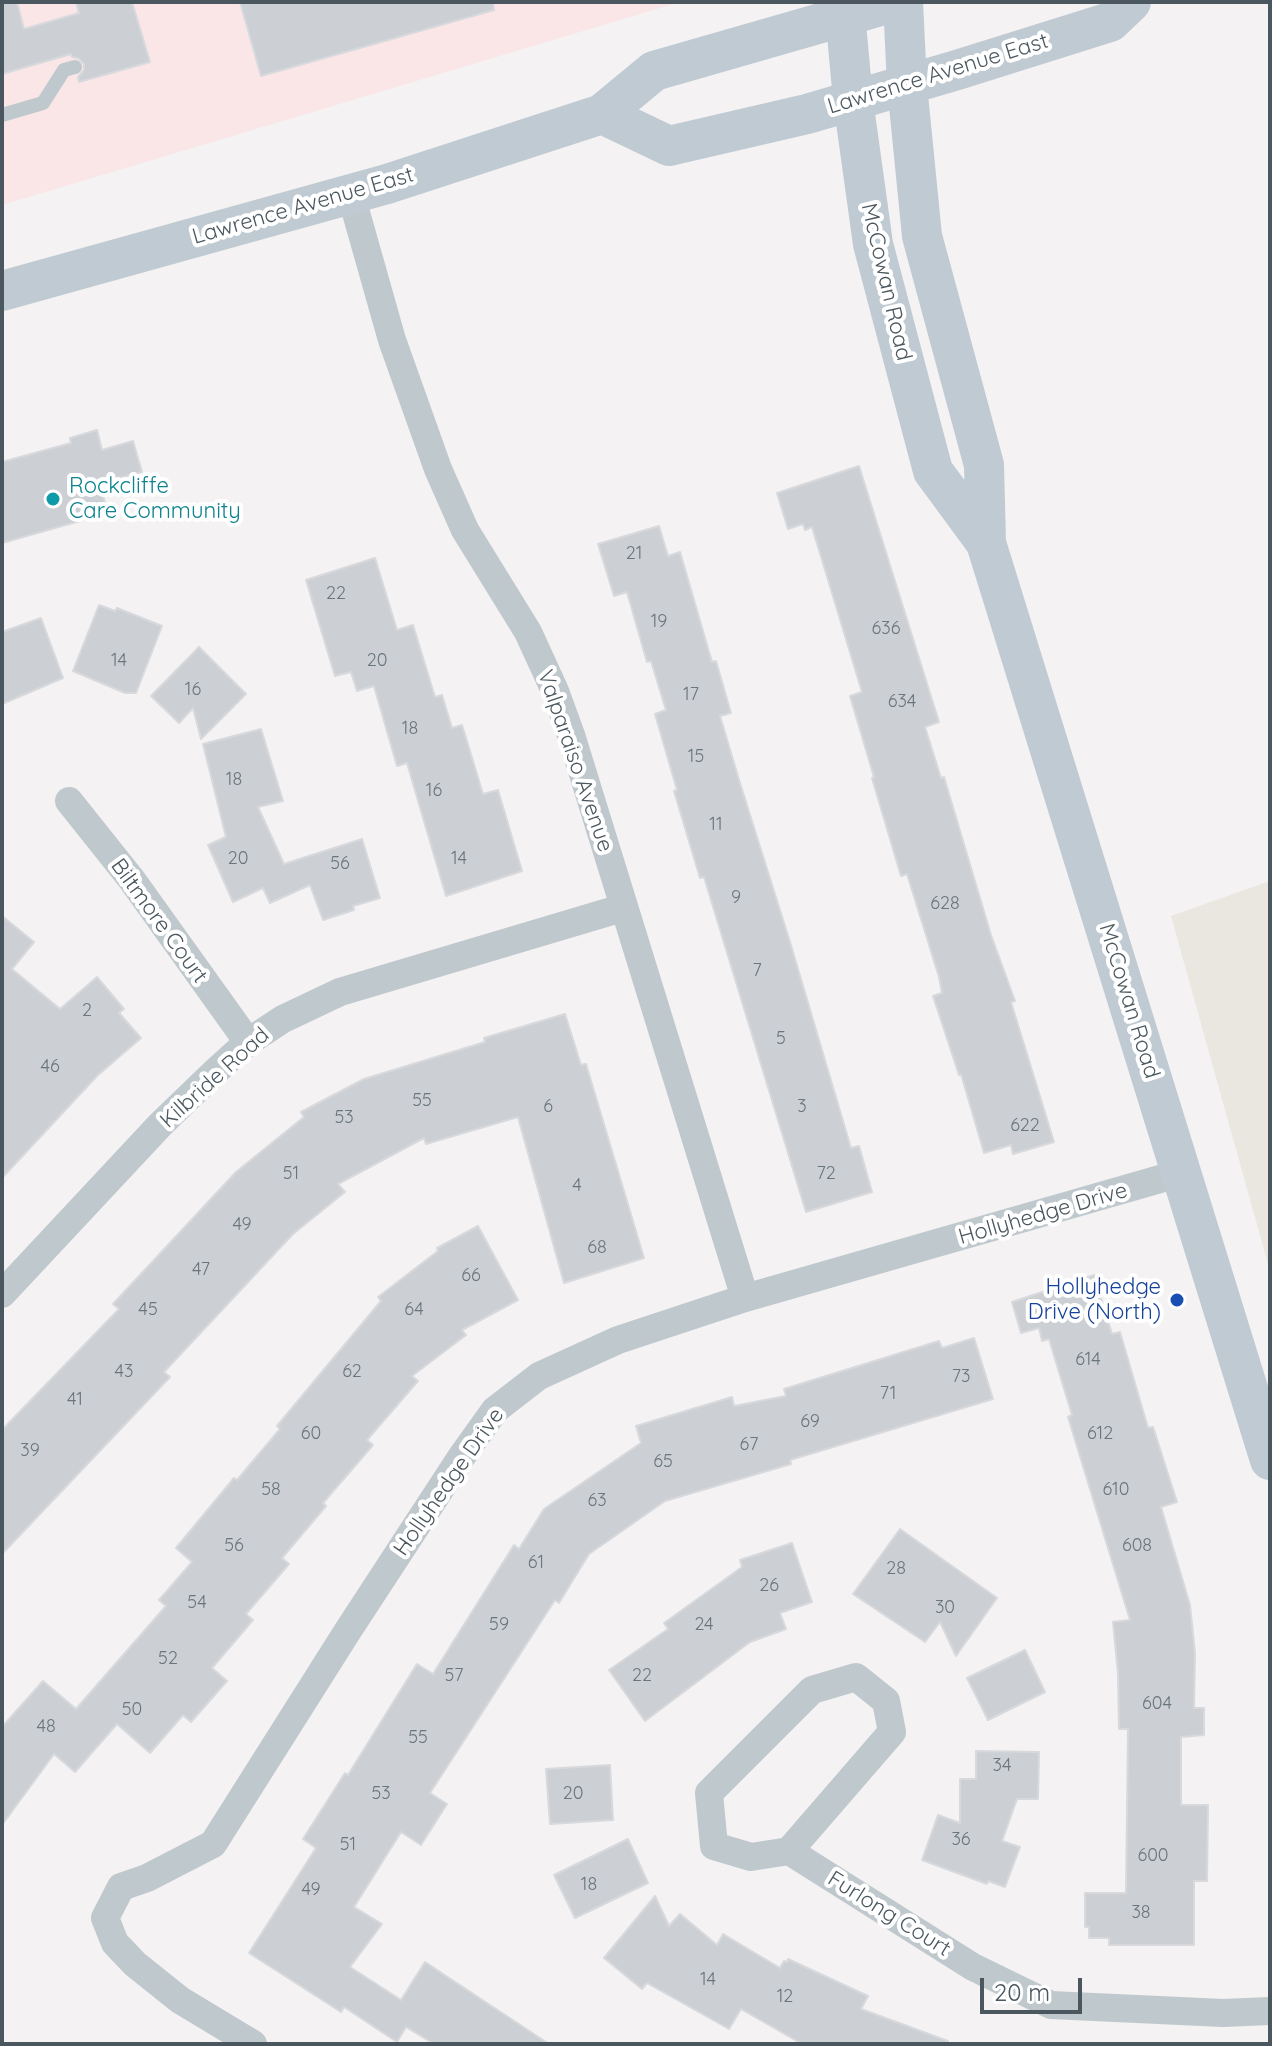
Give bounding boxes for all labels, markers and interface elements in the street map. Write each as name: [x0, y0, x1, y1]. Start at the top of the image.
street label: Lawrence Avenue East: [825, 28, 1051, 120]
street label: Lawrence Avenue East: [189, 162, 417, 250]
street label: McCowan Road: [855, 201, 917, 363]
place label: Rockcliffe Care Community: [69, 473, 241, 524]
marker: Rockcliffe Care Community: [44, 490, 62, 508]
house number: 21: [626, 543, 642, 565]
house number: 22: [326, 583, 346, 605]
house number: 19: [651, 611, 667, 633]
house number: 636: [872, 618, 900, 640]
house number: 14: [111, 650, 127, 672]
house number: 20: [367, 650, 387, 672]
street label: Valparaiso Avenue: [532, 667, 618, 855]
house number: 16: [185, 679, 201, 701]
house number: 17: [683, 684, 699, 706]
house number: 634: [888, 691, 916, 713]
house number: 18: [402, 718, 418, 740]
house number: 15: [688, 746, 704, 768]
house number: 18: [226, 769, 242, 791]
house number: 16: [426, 780, 442, 802]
house number: 11: [709, 814, 723, 836]
house number: 20: [228, 848, 248, 870]
house number: 14: [451, 848, 467, 870]
house number: 56: [330, 853, 350, 875]
street label: Biltmore Court: [105, 854, 213, 988]
house number: 9: [731, 887, 741, 909]
house number: 628: [930, 893, 960, 915]
street label: McCowan Road: [1093, 920, 1165, 1082]
house number: 7: [752, 960, 762, 982]
house number: 2: [82, 1000, 92, 1022]
street label: Kilbride Road: [155, 1022, 275, 1134]
house number: 5: [776, 1028, 786, 1050]
house number: 46: [40, 1056, 60, 1078]
house number: 55: [412, 1090, 432, 1112]
house number: 6: [543, 1096, 553, 1118]
house number: 3: [797, 1096, 807, 1118]
house number: 53: [334, 1107, 354, 1129]
house number: 622: [1010, 1115, 1040, 1137]
house number: 51: [283, 1163, 299, 1185]
house number: 72: [816, 1163, 836, 1185]
house number: 4: [572, 1175, 582, 1197]
street label: Hollyhedge Drive: [956, 1177, 1130, 1251]
house number: 49: [232, 1214, 252, 1236]
house number: 68: [587, 1237, 607, 1259]
house number: 47: [192, 1259, 210, 1281]
house number: 66: [461, 1265, 481, 1287]
place label: Hollyhedge Drive (North): [1028, 1274, 1161, 1326]
marker: Hollyhedge Drive (North): [1168, 1291, 1186, 1309]
house number: 45: [138, 1299, 158, 1321]
house number: 64: [404, 1299, 424, 1321]
house number: 614: [1075, 1349, 1101, 1371]
house number: 43: [115, 1361, 133, 1383]
house number: 62: [342, 1361, 362, 1383]
house number: 73: [952, 1366, 970, 1388]
house number: 71: [880, 1383, 896, 1405]
house number: 41: [67, 1389, 83, 1411]
street label: Hollyhedge Drive: [388, 1403, 510, 1561]
house number: 69: [800, 1411, 820, 1433]
house number: 60: [301, 1423, 321, 1445]
house number: 612: [1087, 1423, 1113, 1445]
house number: 67: [740, 1434, 758, 1456]
house number: 39: [20, 1440, 40, 1462]
house number: 65: [653, 1451, 673, 1473]
house number: 58: [261, 1479, 281, 1501]
house number: 610: [1103, 1479, 1129, 1501]
house number: 63: [587, 1490, 607, 1512]
house number: 56: [224, 1535, 244, 1557]
house number: 608: [1122, 1535, 1152, 1557]
house number: 61: [528, 1552, 544, 1574]
house number: 28: [886, 1558, 906, 1580]
house number: 26: [759, 1575, 779, 1597]
house number: 54: [187, 1592, 207, 1614]
house number: 30: [935, 1597, 955, 1619]
house number: 59: [489, 1614, 509, 1636]
house number: 24: [694, 1614, 714, 1636]
house number: 52: [158, 1648, 178, 1670]
house number: 57: [444, 1665, 464, 1687]
house number: 22: [632, 1665, 652, 1687]
house number: 604: [1142, 1693, 1172, 1715]
house number: 50: [122, 1699, 142, 1721]
house number: 48: [36, 1716, 56, 1738]
house number: 55: [408, 1727, 428, 1749]
house number: 34: [993, 1755, 1011, 1777]
house number: 53: [371, 1783, 391, 1805]
house number: 20: [563, 1783, 583, 1805]
house number: 36: [951, 1829, 971, 1851]
house number: 51: [340, 1834, 356, 1856]
house number: 600: [1137, 1845, 1169, 1867]
street label: Furlong Court: [823, 1866, 955, 1962]
house number: 18: [581, 1874, 597, 1896]
house number: 49: [301, 1879, 321, 1901]
house number: 38: [1131, 1902, 1151, 1924]
scale bar: [984, 1962, 1086, 2012]
house number: 14: [700, 1969, 716, 1991]
text: 20 m: [994, 1977, 1050, 2007]
house number: 12: [777, 1986, 793, 2008]

